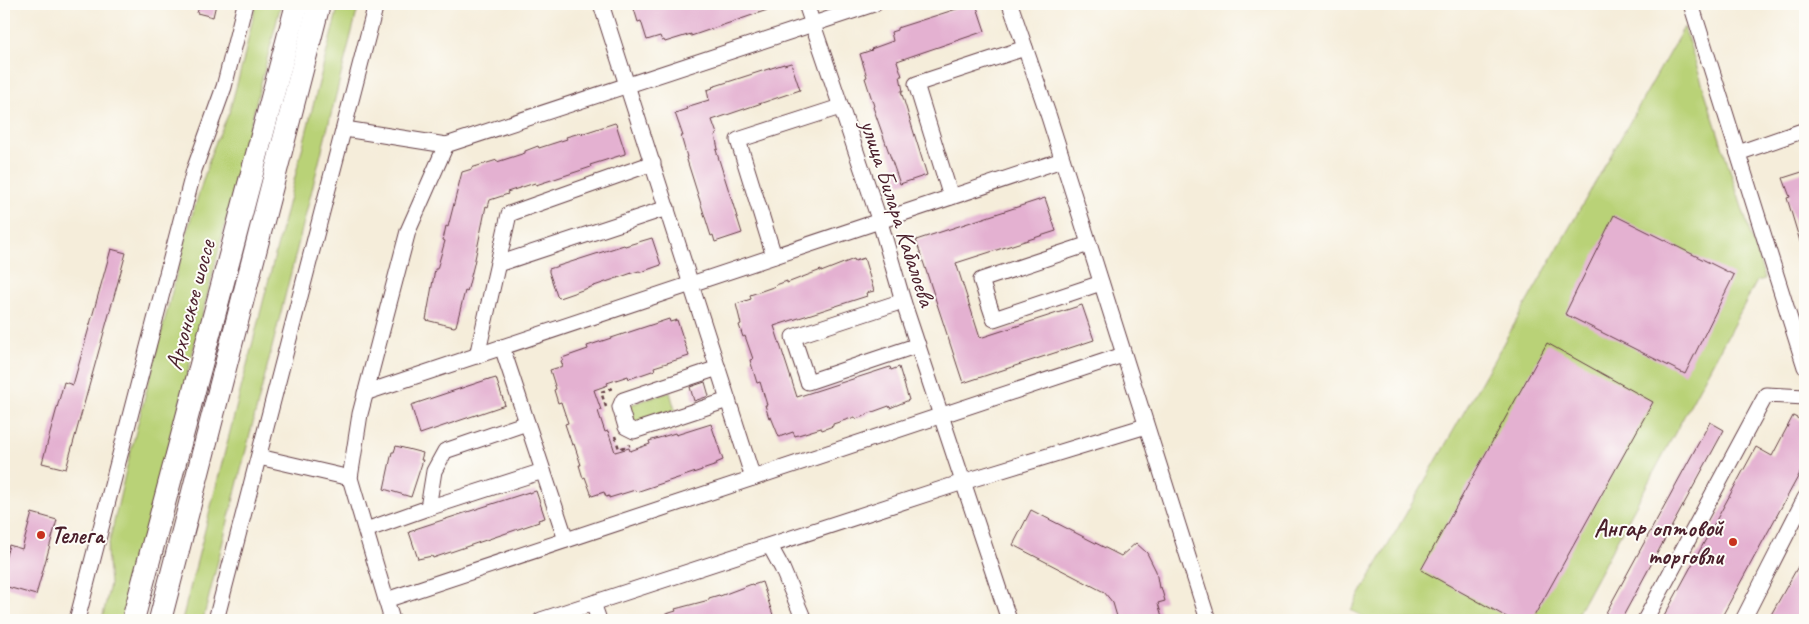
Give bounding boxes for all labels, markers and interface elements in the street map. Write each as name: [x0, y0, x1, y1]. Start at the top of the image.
street label: улица Билара Кабалоева: [853, 114, 943, 311]
street label: Архонское шоссе: [158, 235, 222, 373]
place label: Ангар оптовой торговли: [1594, 513, 1726, 571]
place label: Телега: [51, 520, 106, 550]
marker: Телега: [35, 529, 47, 541]
marker: Ангар оптовой торговли: [1727, 536, 1739, 548]

